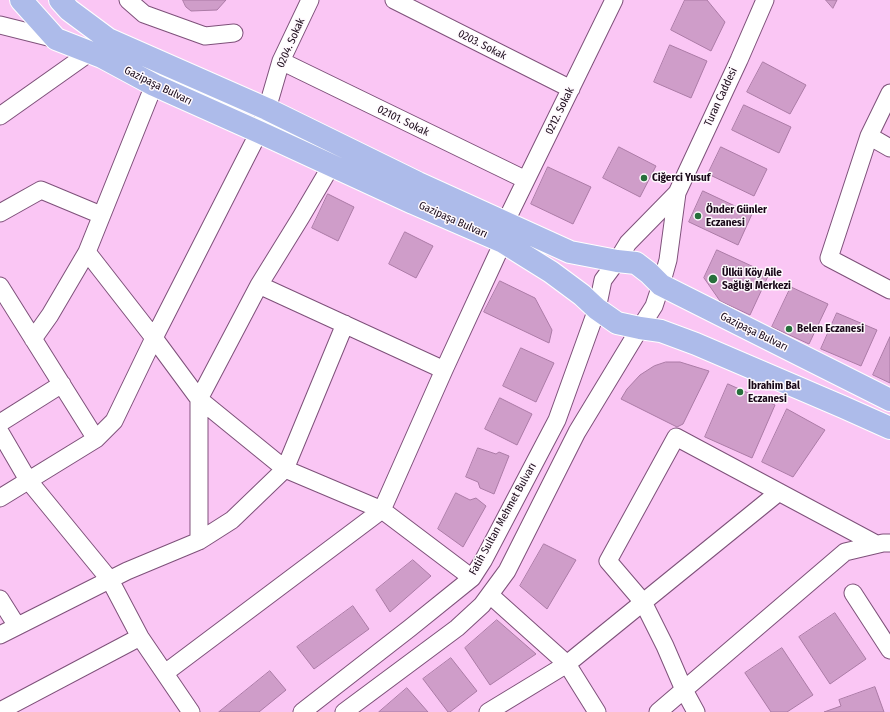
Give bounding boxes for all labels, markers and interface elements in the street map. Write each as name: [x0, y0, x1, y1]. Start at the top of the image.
street label: 0204. Sokak: [274, 16, 308, 70]
street label: 0203. Sokak: [456, 27, 508, 63]
street label: Gazipaşa Bulvarı: [122, 64, 194, 108]
street label: Turan Caddesi: [702, 66, 740, 128]
street label: 0212. Sokak: [543, 85, 577, 137]
street label: 02101. Sokak: [375, 103, 431, 139]
place label: Ciğerci Yusuf: [652, 171, 710, 185]
marker: Ciğerci Yusuf: [639, 173, 649, 183]
street label: Gazipaşa Bulvarı: [417, 199, 489, 241]
place label: Önder Günler Eczanesi: [706, 203, 767, 229]
marker: Önder Günler Eczanesi: [693, 211, 703, 221]
place label: Ülkü Köy Aile Sağlığı Merkezi: [722, 266, 791, 292]
marker: Ülkü Köy Aile Sağlığı Merkezi: [707, 273, 719, 285]
street label: Gazipaşa Bulvarı: [718, 310, 790, 354]
place label: Belen Eczanesi: [797, 322, 864, 336]
marker: Belen Eczanesi: [784, 324, 794, 334]
place label: İbrahim Bal Eczanesi: [748, 379, 800, 405]
marker: İbrahim Bal Eczanesi: [735, 387, 745, 397]
street label: Fatih Sultan Mehmet Bulvarı: [467, 461, 539, 577]

